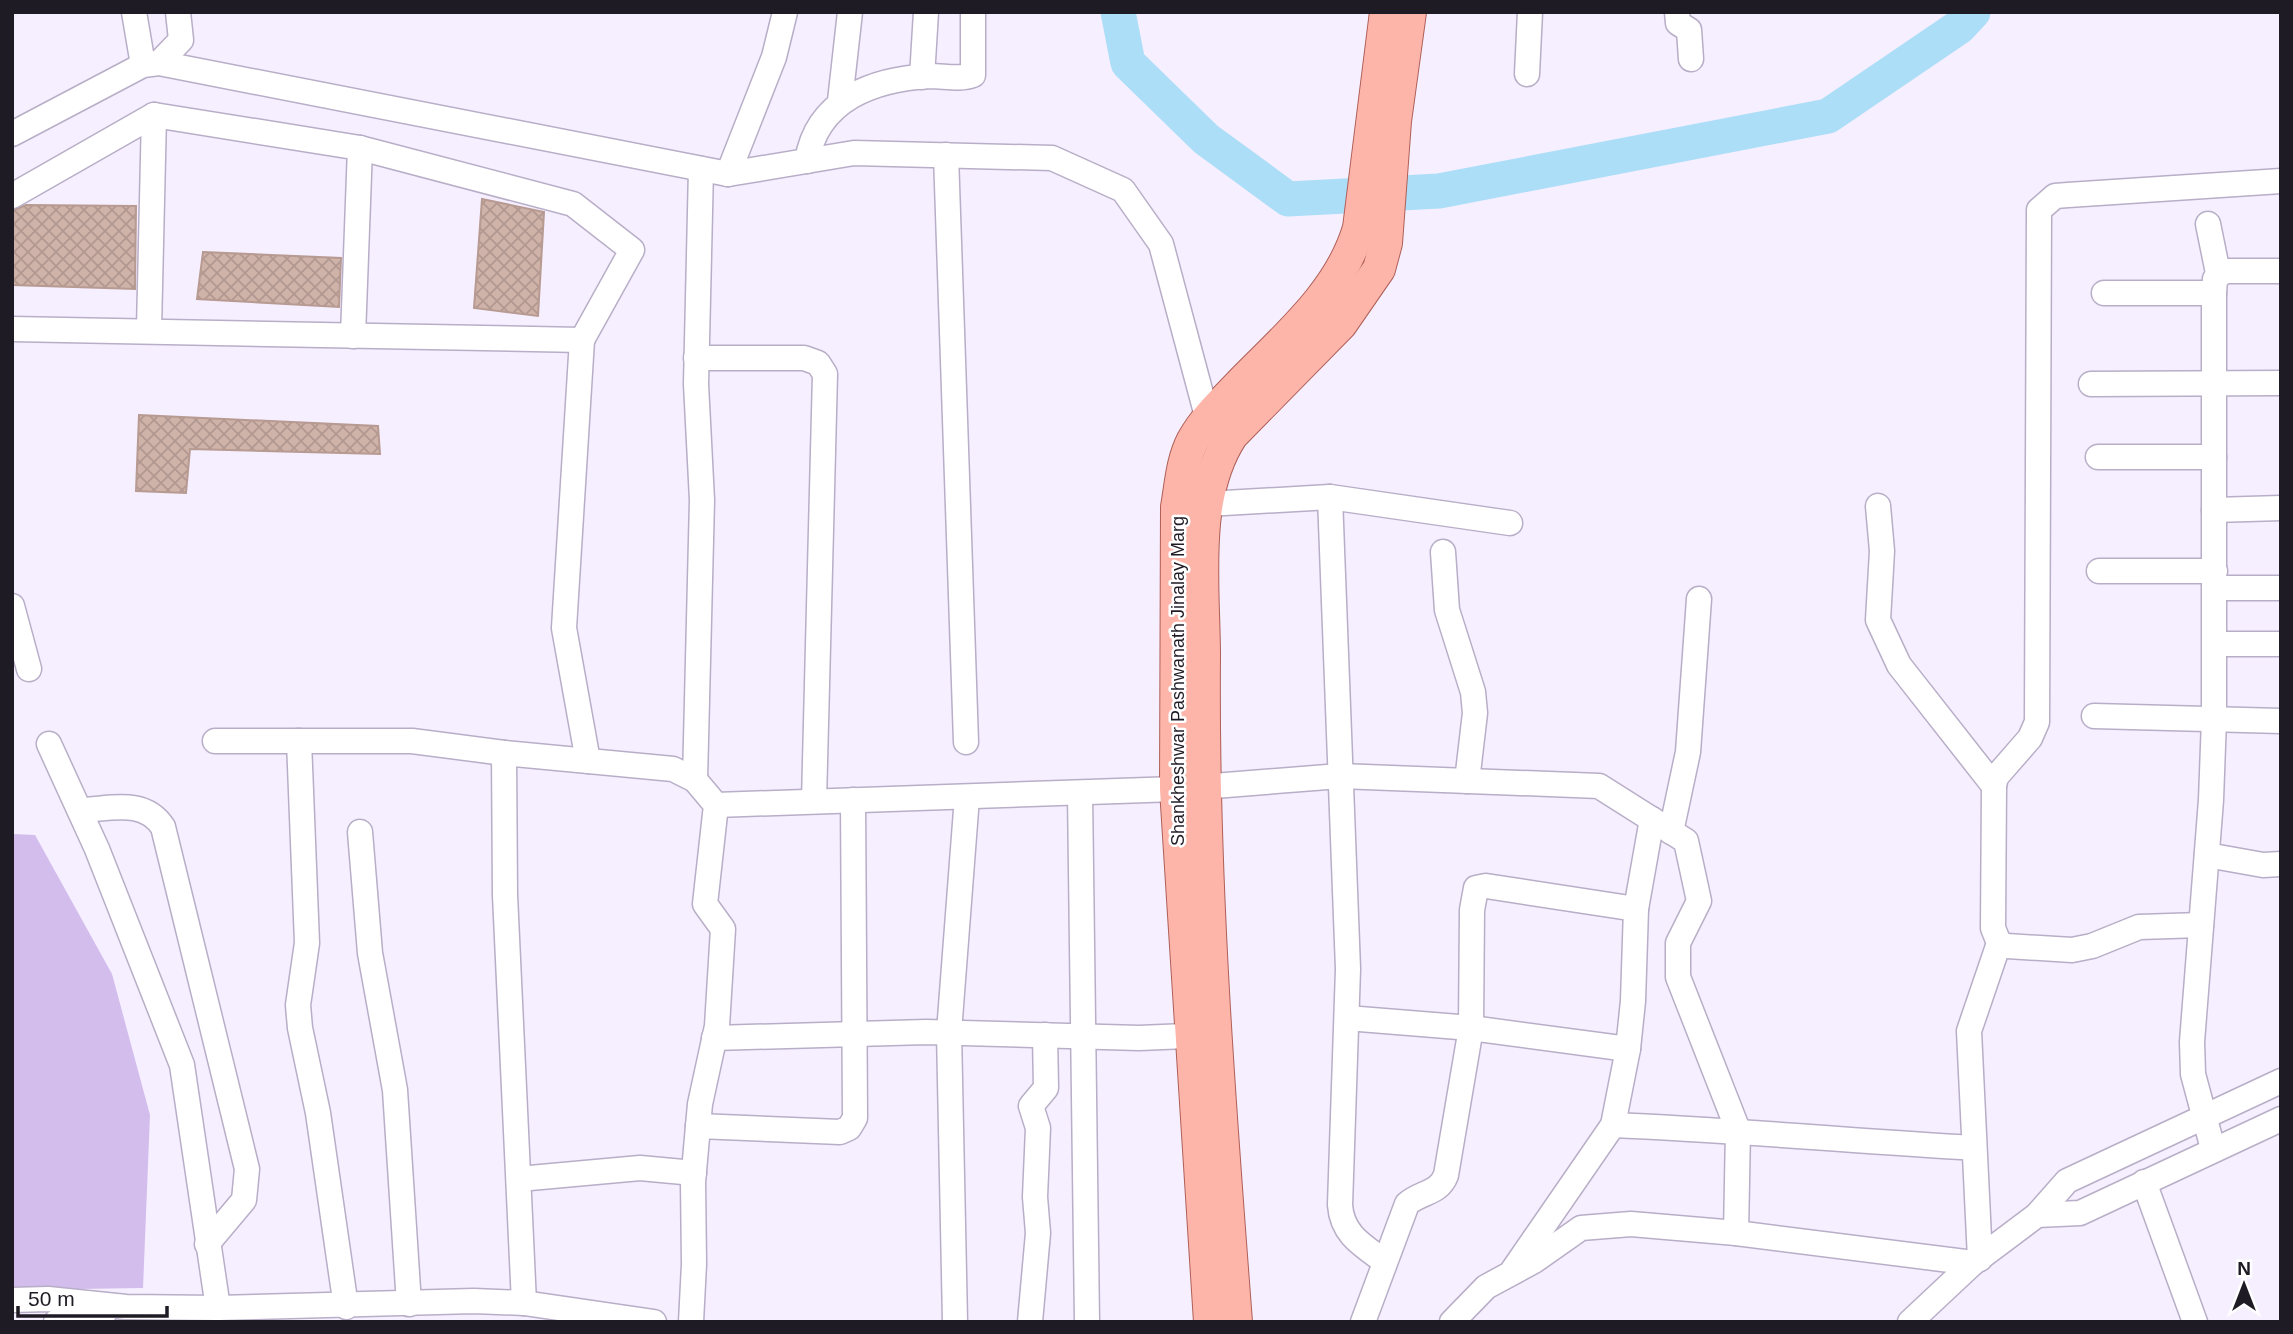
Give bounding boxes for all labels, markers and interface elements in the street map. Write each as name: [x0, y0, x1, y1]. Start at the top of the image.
street label: Shankheshwar Pashwanath Jinalay Marg: [1168, 516, 1188, 846]
north arrow: [2209, 1250, 2279, 1320]
text: N: [2237, 1258, 2251, 1279]
scale bar: [18, 1274, 166, 1318]
text: 50 m: [28, 1287, 75, 1310]

